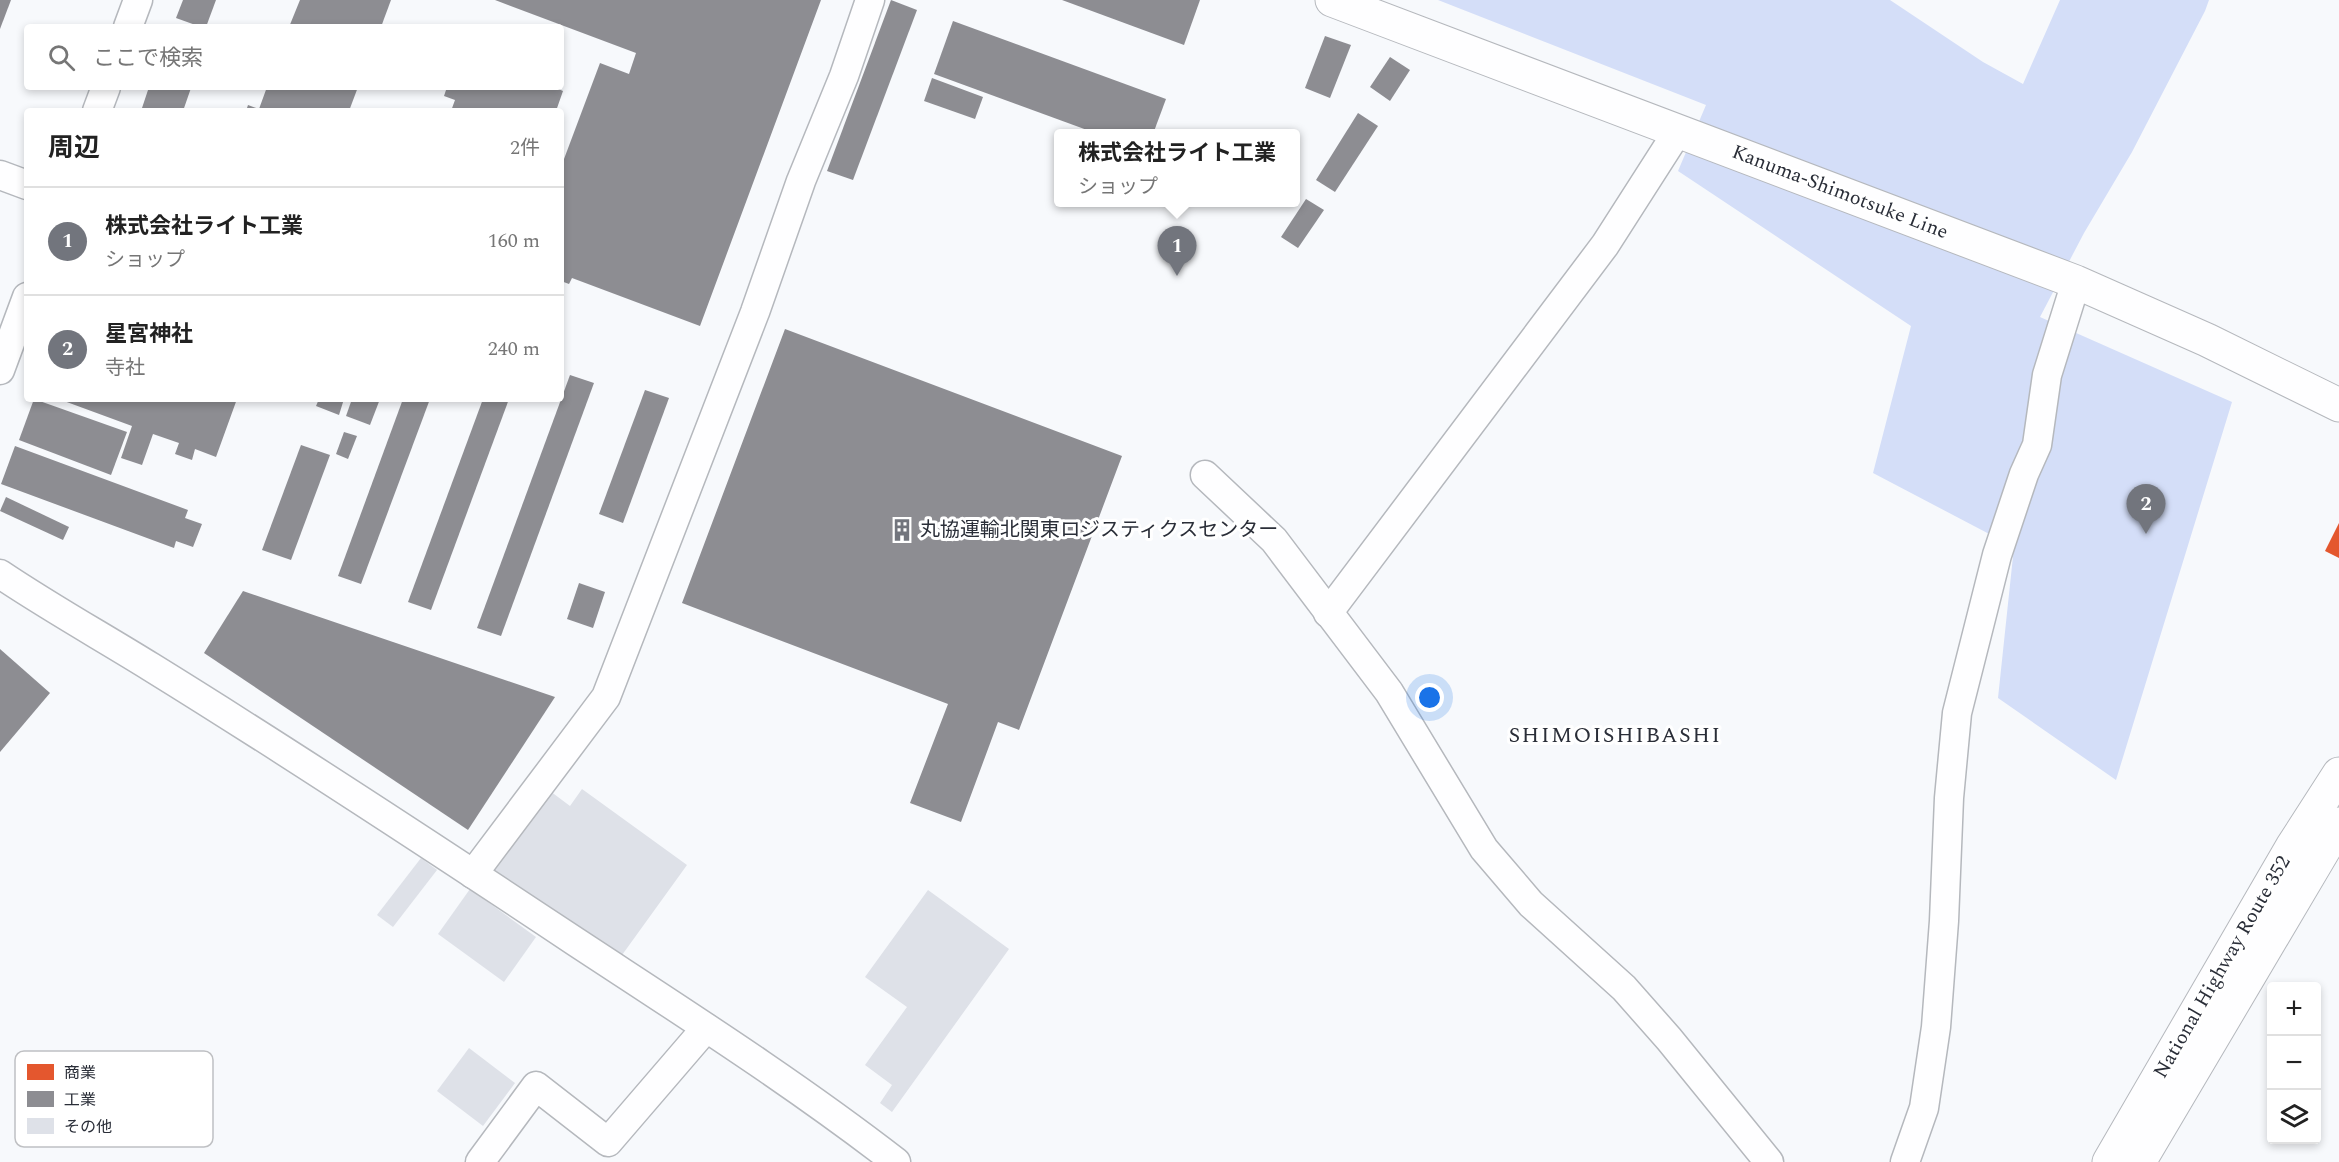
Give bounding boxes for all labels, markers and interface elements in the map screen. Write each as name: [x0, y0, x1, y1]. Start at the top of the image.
search box: [24, 24, 564, 90]
icon: search: [45, 41, 78, 74]
text: ここで検索: [93, 42, 203, 75]
text: 周辺: [48, 128, 100, 168]
popup: [1054, 129, 1300, 207]
text: 2件: [510, 133, 540, 163]
text: 株式会社ライト工業: [1078, 137, 1276, 170]
street label: Kanuma-Shimotsuke Line: [1727, 137, 1953, 247]
text: ショップ: [1078, 172, 1158, 202]
text: 株式会社ライト工業: [105, 210, 303, 243]
text: 1: [62, 226, 73, 256]
text: 160 m: [488, 226, 540, 256]
pin: 1: [1158, 226, 1196, 276]
text: ショップ: [105, 245, 185, 275]
text: 星宮神社: [105, 318, 193, 351]
text: 2: [62, 334, 73, 364]
text: 240 m: [488, 334, 540, 364]
text: 寺社: [105, 353, 145, 383]
pin: 2: [2126, 484, 2166, 534]
place label: 丸協運輸北関東ロジスティクスセンター: [920, 515, 1278, 545]
building icon: 丸協運輸北関東ロジスティクスセンター: [889, 517, 915, 543]
your location: [1415, 683, 1444, 712]
district label: SHIMOISHIBASHI: [1508, 719, 1722, 752]
street label: National Highway Route 352: [2146, 850, 2298, 1084]
map controls: [2267, 982, 2321, 1144]
button: +: [2267, 982, 2321, 1036]
button: −: [2267, 1036, 2321, 1090]
legend: [15, 1051, 213, 1147]
text: 商業: [64, 1061, 96, 1085]
text: 工業: [64, 1088, 96, 1112]
button: layers: [2267, 1090, 2321, 1144]
text: その他: [64, 1115, 112, 1139]

